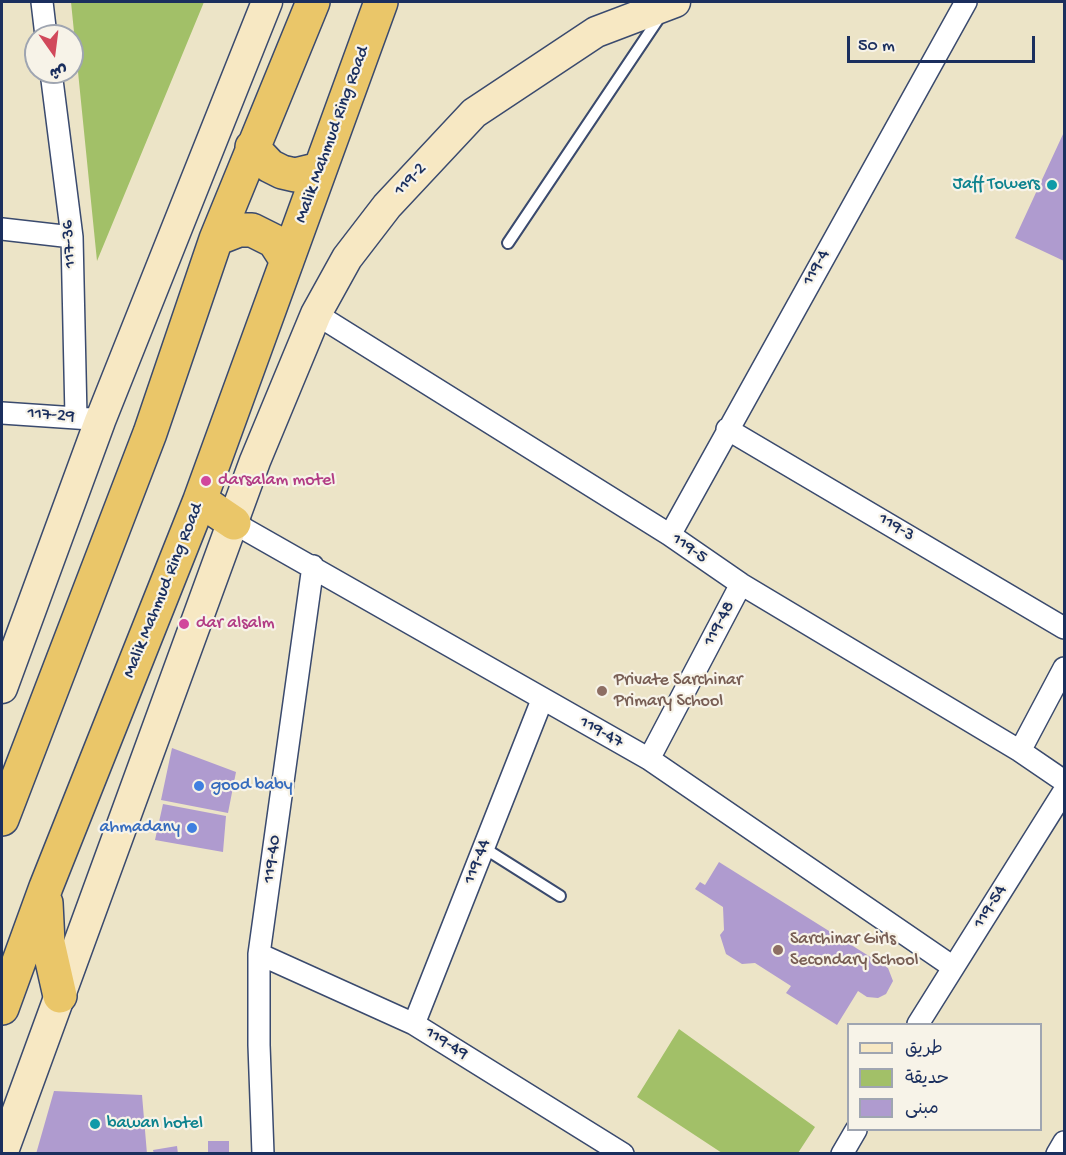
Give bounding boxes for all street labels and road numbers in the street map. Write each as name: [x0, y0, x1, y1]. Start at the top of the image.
street label: Malik Mahmud Ring Road: [291, 44, 375, 226]
street label: 119-2: [390, 159, 432, 201]
street label: 117-36: [58, 219, 82, 269]
street label: 119-4: [798, 246, 836, 290]
street label: 117-29: [27, 404, 75, 428]
street label: Malik Mahmud Ring Road: [119, 500, 209, 682]
street label: 119-3: [874, 509, 918, 547]
street label: 119-5: [667, 529, 711, 569]
street label: 119-48: [699, 598, 741, 650]
street label: 119-47: [575, 712, 627, 754]
street label: 119-40: [259, 834, 287, 884]
street label: 119-44: [460, 837, 496, 887]
street label: 119-54: [969, 881, 1013, 933]
street label: 119-49: [420, 1022, 472, 1066]

